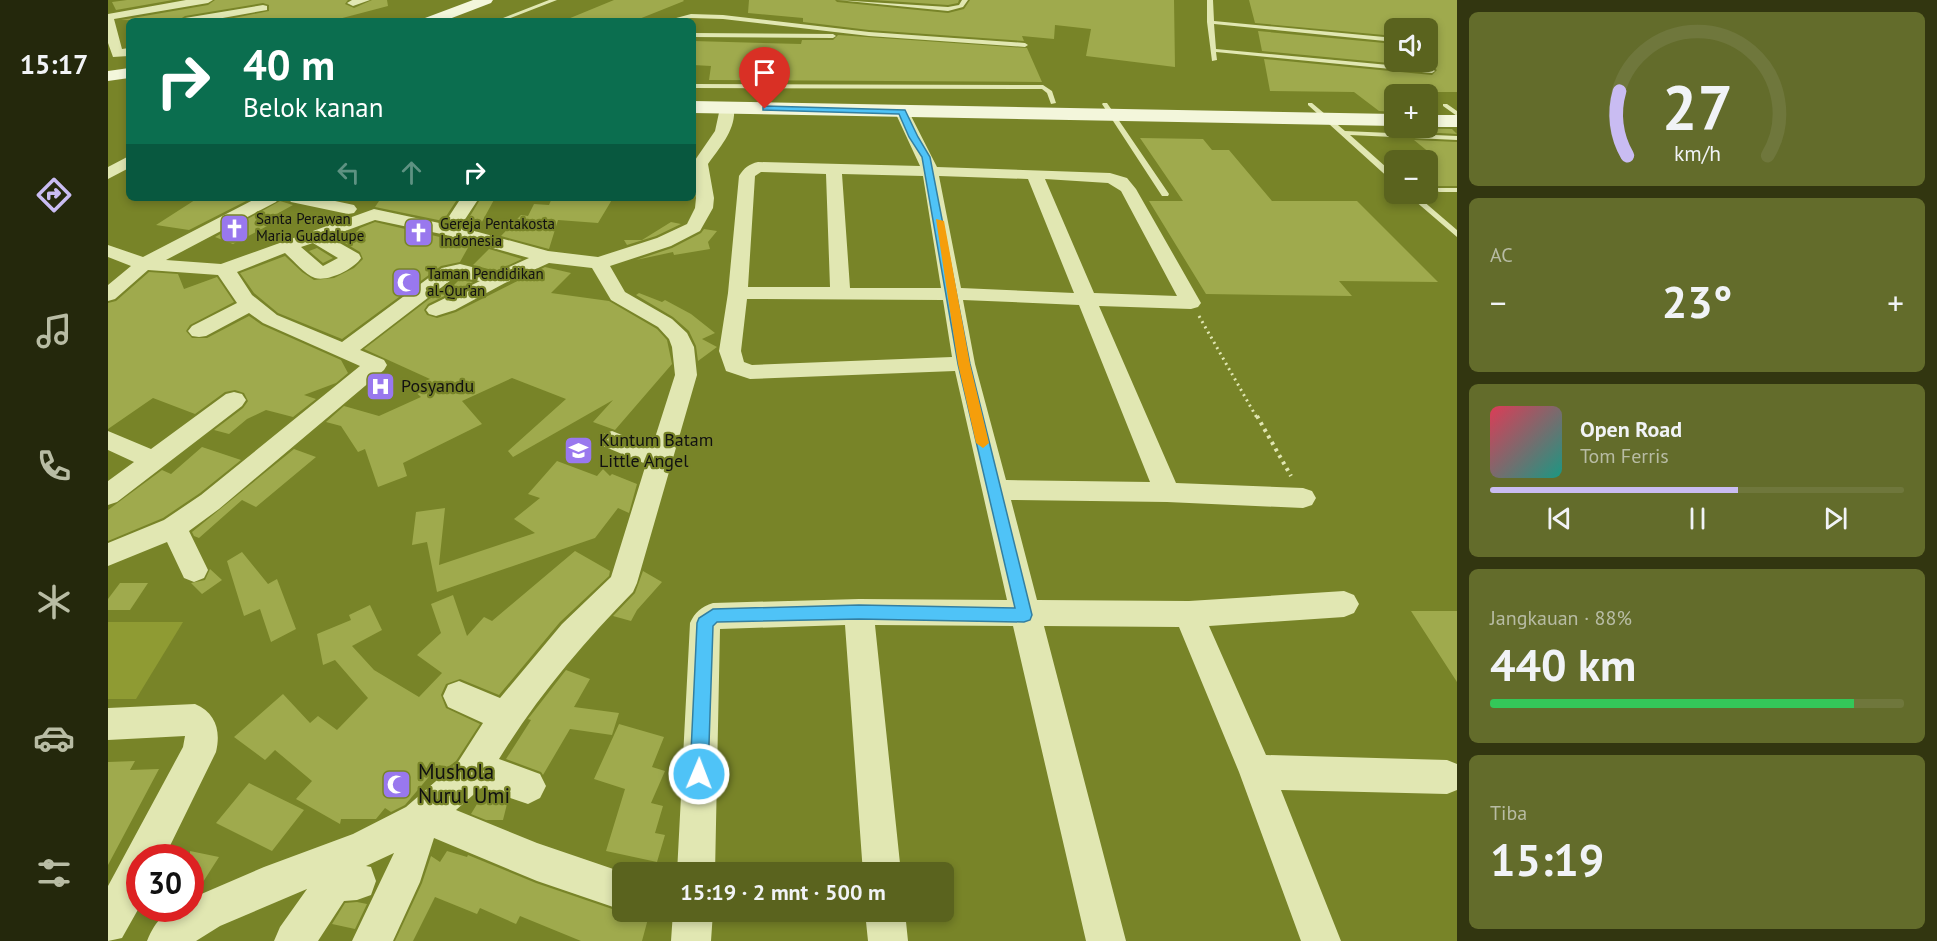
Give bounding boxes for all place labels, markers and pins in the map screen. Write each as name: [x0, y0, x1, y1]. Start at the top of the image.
pin: [739, 47, 790, 109]
place label: Santa Perawan Maria Guadalupe: [256, 209, 364, 245]
church icon: Santa Perawan Maria Guadalupe: [219, 212, 251, 244]
place label: Gereja Pentakosta Indonesia: [440, 214, 555, 250]
church icon: Gereja Pentakosta Indonesia: [403, 217, 435, 249]
place label: Taman Pendidikan al-Qur’an: [427, 264, 544, 300]
mosque icon: Taman Pendidikan al-Qur’an: [390, 267, 422, 299]
hospital icon: Posyandu: [364, 370, 396, 402]
place label: Posyandu: [401, 374, 474, 397]
place label: Kuntum Batam Little Angel: [599, 428, 713, 472]
school or university icon: Kuntum Batam Little Angel: [562, 434, 594, 466]
place label: Mushola Nurul Umi: [418, 758, 510, 809]
mosque icon: Mushola Nurul Umi: [381, 768, 413, 800]

